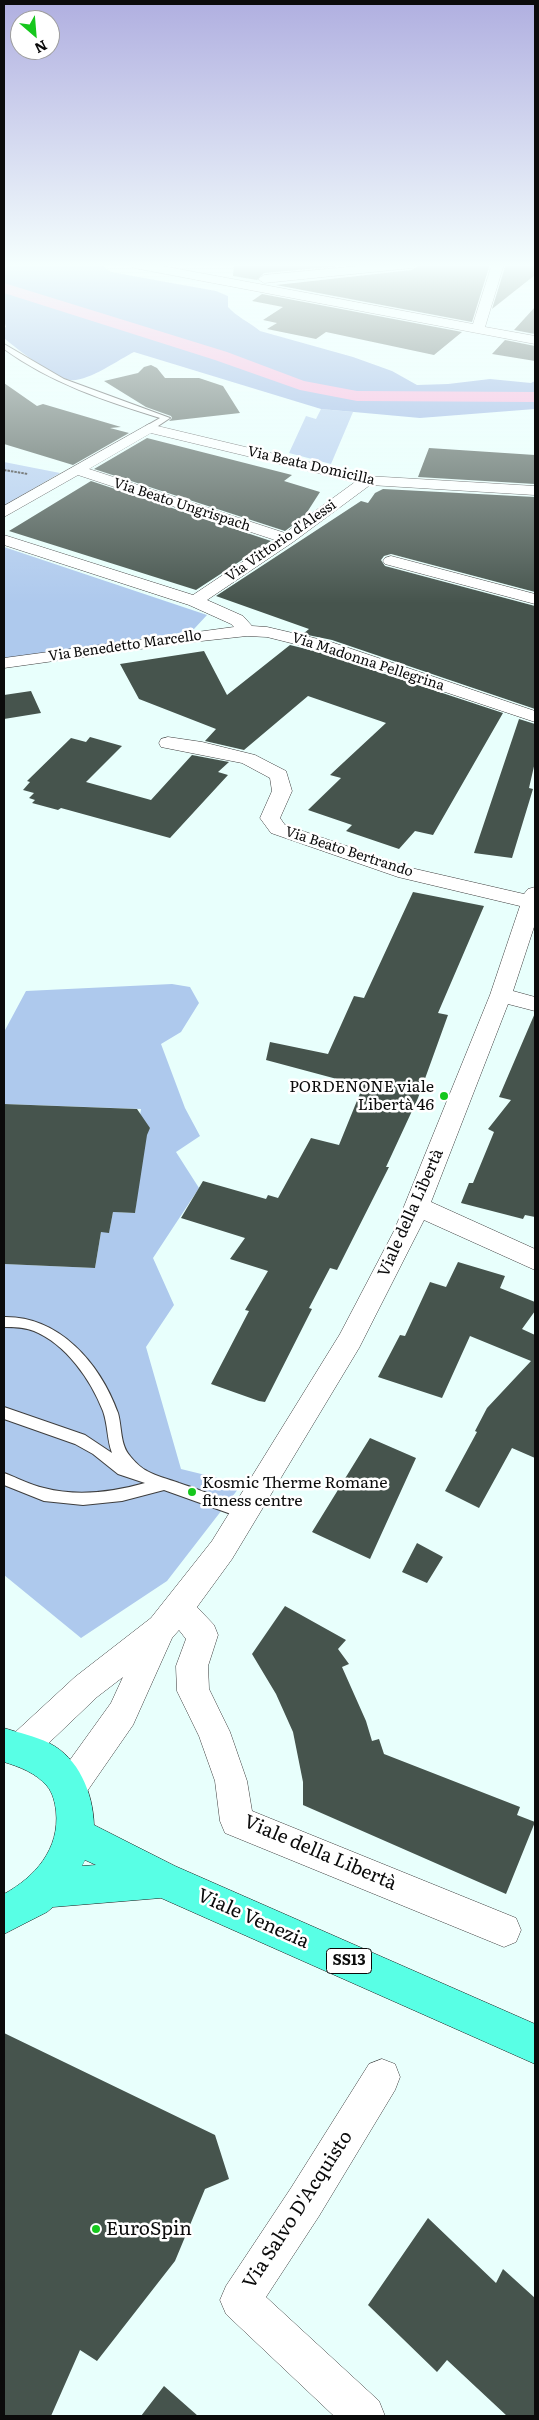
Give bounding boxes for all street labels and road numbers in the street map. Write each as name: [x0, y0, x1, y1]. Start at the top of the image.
street label: Via Beata Domicilla: [246, 443, 376, 489]
street label: Via Beato Ungrispach: [111, 475, 253, 535]
street label: Via Vittorio d'Alessi: [223, 497, 339, 585]
street label: Via Benedetto Marcello: [47, 627, 203, 665]
street label: Via Madonna Pellegrina: [290, 629, 446, 695]
street label: Via Beato Bertrando: [283, 823, 415, 881]
street label: Viale della Libertà: [374, 1146, 448, 1280]
street label: Viale della Libertà: [240, 1810, 400, 1896]
street label: Viale Venezia: [194, 1884, 312, 1954]
road number: SS13: [326, 1948, 372, 1974]
street label: Via Salvo D'Acquisto: [238, 2127, 358, 2293]

